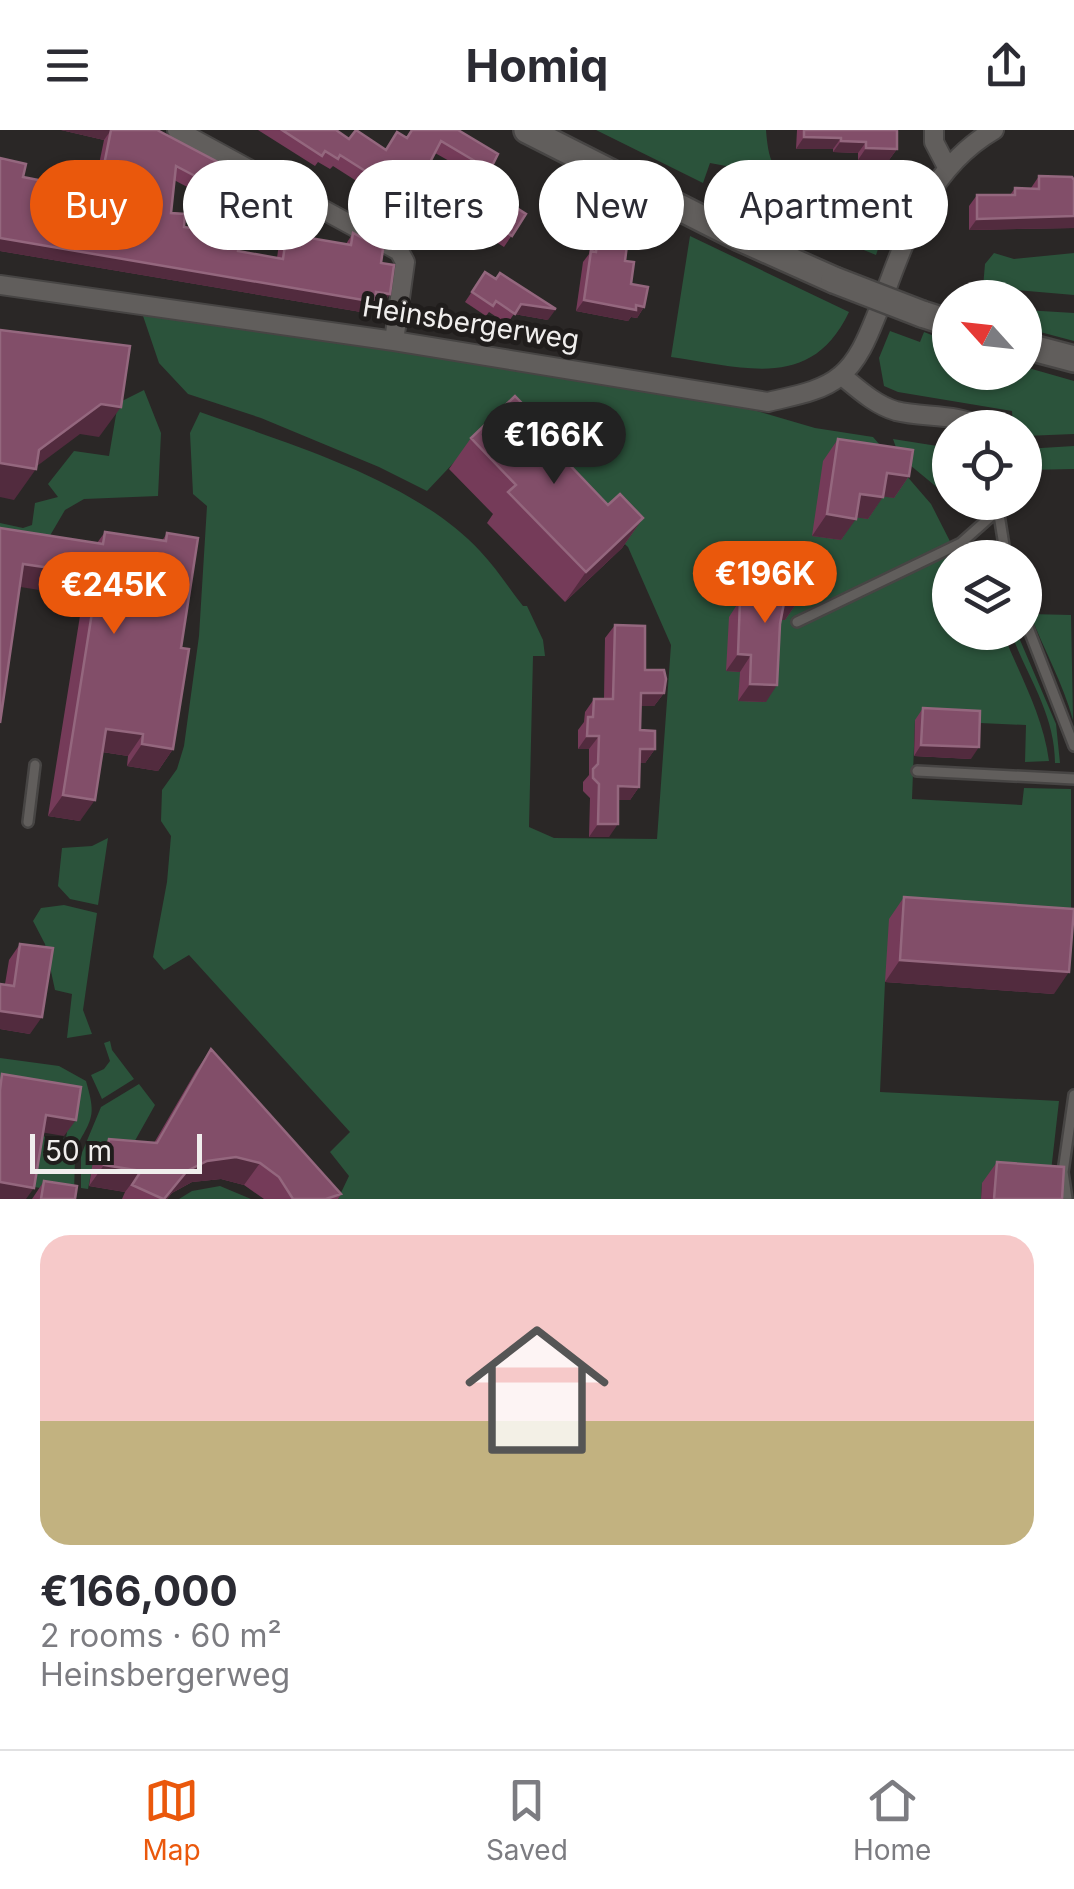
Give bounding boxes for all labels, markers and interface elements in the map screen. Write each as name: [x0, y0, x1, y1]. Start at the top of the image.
icon: menu: [40, 38, 95, 93]
text: Homiq: [466, 38, 608, 93]
icon: share: [979, 38, 1034, 93]
chip: Buy: [30, 160, 163, 250]
chip: Rent: [183, 160, 328, 250]
chip: Filters: [348, 160, 519, 250]
chip: New: [539, 160, 684, 250]
chip: Apartment: [704, 160, 948, 250]
north arrow: [932, 280, 1042, 390]
map controls: [932, 280, 1042, 650]
street label: Heinsbergerweg: [360, 289, 582, 357]
pin: €166K: [484, 402, 624, 487]
button: locate: [932, 410, 1042, 520]
text: €166K: [504, 415, 604, 454]
button: layers: [932, 540, 1042, 650]
pin: €196K: [695, 541, 835, 626]
pin: €245K: [44, 552, 184, 637]
text: €196K: [715, 554, 815, 593]
text: €245K: [61, 565, 167, 604]
scale bar: [30, 1129, 202, 1174]
text: 50 m: [45, 1134, 112, 1168]
icon: home: [447, 1300, 627, 1480]
text: €166,000: [40, 1565, 238, 1616]
text: 2 rooms · 60 m²: [40, 1616, 282, 1655]
text: Heinsbergerweg: [40, 1655, 290, 1694]
tab: Map: [143, 1773, 201, 1867]
tab: Saved: [486, 1773, 568, 1867]
tab: Home: [853, 1773, 931, 1867]

